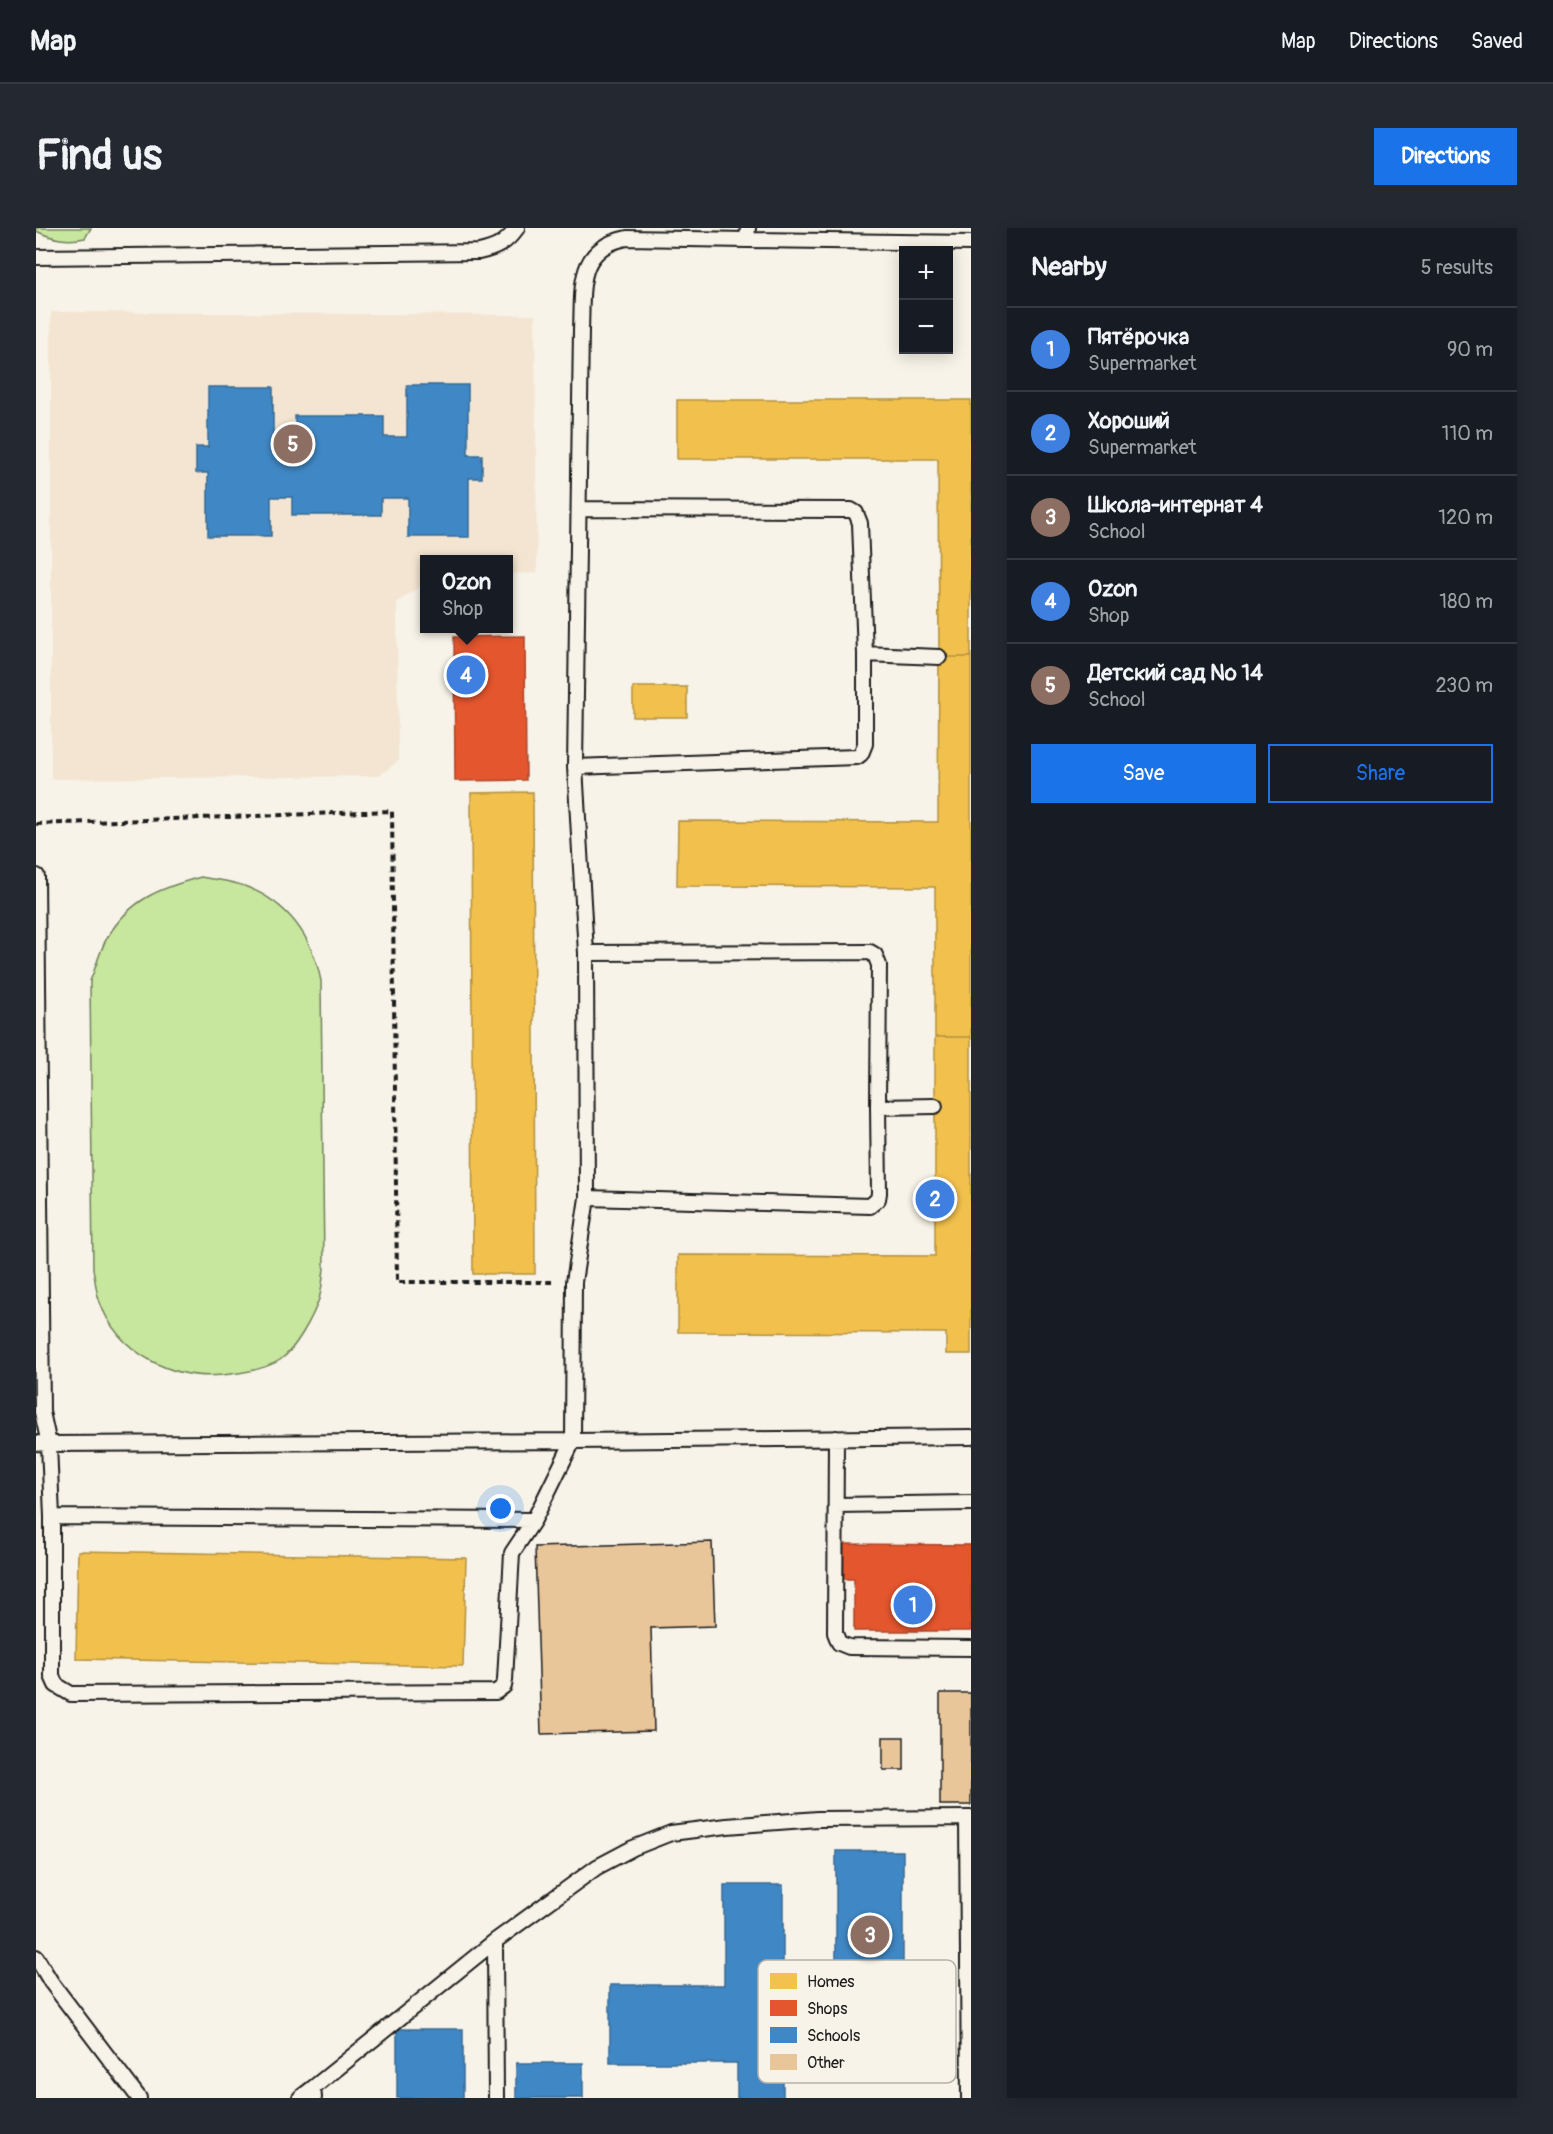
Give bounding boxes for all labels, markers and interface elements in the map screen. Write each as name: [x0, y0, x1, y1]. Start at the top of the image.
text: Map: [30, 24, 76, 59]
text: Map: [1281, 28, 1316, 55]
text: Directions: [1349, 28, 1438, 55]
text: Saved: [1471, 28, 1523, 55]
button: Directions: [1374, 128, 1517, 185]
text: Find us: [36, 130, 162, 182]
map controls: [899, 246, 953, 354]
button: +: [899, 246, 953, 300]
text: Nearby: [1031, 251, 1107, 283]
text: 5 results: [1421, 255, 1493, 280]
button: −: [899, 300, 953, 354]
text: Пятёрочка: [1088, 323, 1189, 351]
text: 1: [1047, 337, 1054, 362]
text: 90 m: [1447, 337, 1493, 362]
text: Supermarket: [1088, 351, 1197, 376]
text: Хороший: [1088, 407, 1170, 435]
text: 2: [1045, 421, 1056, 446]
text: 110 m: [1442, 421, 1493, 446]
pin: 5: [274, 422, 312, 466]
text: Supermarket: [1088, 435, 1197, 460]
text: Школа-интернат 4: [1088, 491, 1263, 519]
text: 3: [1045, 505, 1056, 530]
text: 120 m: [1438, 505, 1493, 530]
text: School: [1088, 519, 1145, 544]
popup: [420, 555, 513, 633]
text: Ozon: [442, 568, 491, 596]
text: Ozon: [1088, 575, 1137, 603]
text: 4: [1045, 589, 1056, 614]
text: 180 m: [1439, 589, 1493, 614]
text: Shop: [442, 596, 483, 621]
text: Shop: [1088, 603, 1129, 628]
pin: 4: [446, 652, 486, 698]
text: Детский сад № 14: [1088, 659, 1263, 687]
text: 5: [1045, 673, 1056, 698]
text: 230 m: [1436, 673, 1493, 698]
text: School: [1088, 687, 1145, 712]
button: Save: [1031, 744, 1256, 803]
button: Share: [1268, 744, 1493, 803]
pin: 2: [916, 1176, 954, 1222]
your location: [486, 1494, 515, 1523]
pin: 1: [894, 1582, 932, 1628]
pin: 3: [850, 1912, 890, 1958]
legend: [758, 1960, 956, 2083]
text: Homes: [807, 1972, 855, 1992]
text: Shops: [807, 1999, 847, 2019]
text: Schools: [807, 2026, 860, 2046]
text: Other: [807, 2053, 845, 2073]

